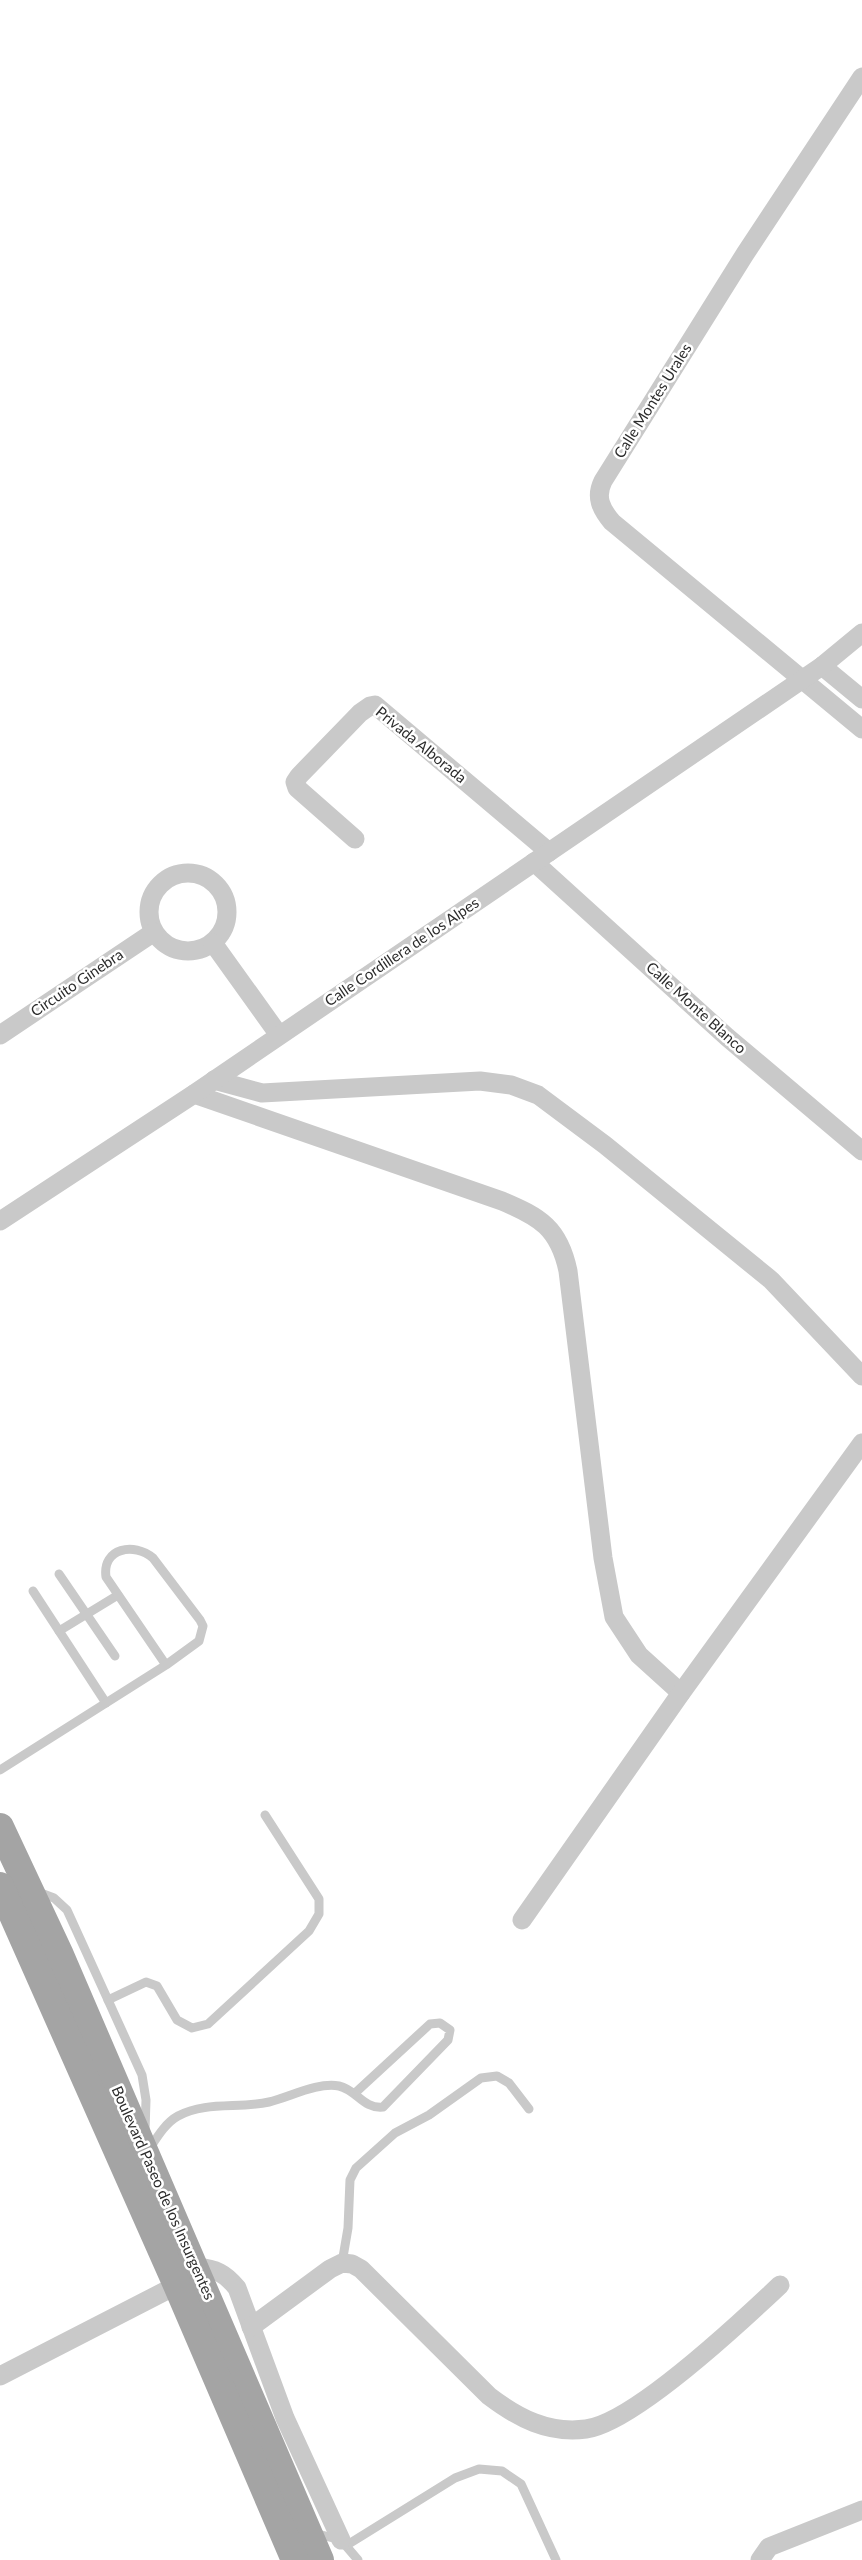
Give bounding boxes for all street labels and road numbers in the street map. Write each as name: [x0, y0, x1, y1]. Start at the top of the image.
street label: Calle Montes Urales: [610, 340, 695, 461]
street label: Privada Alborada: [373, 702, 471, 786]
street label: Calle Cordillera de los Alpes: [321, 893, 482, 1010]
street label: Circuito Ginebra: [27, 945, 126, 1020]
street label: Calle Monte Blanco: [643, 958, 750, 1057]
street label: Boulevard Paseo de los Insurgentes: [109, 2083, 219, 2302]

